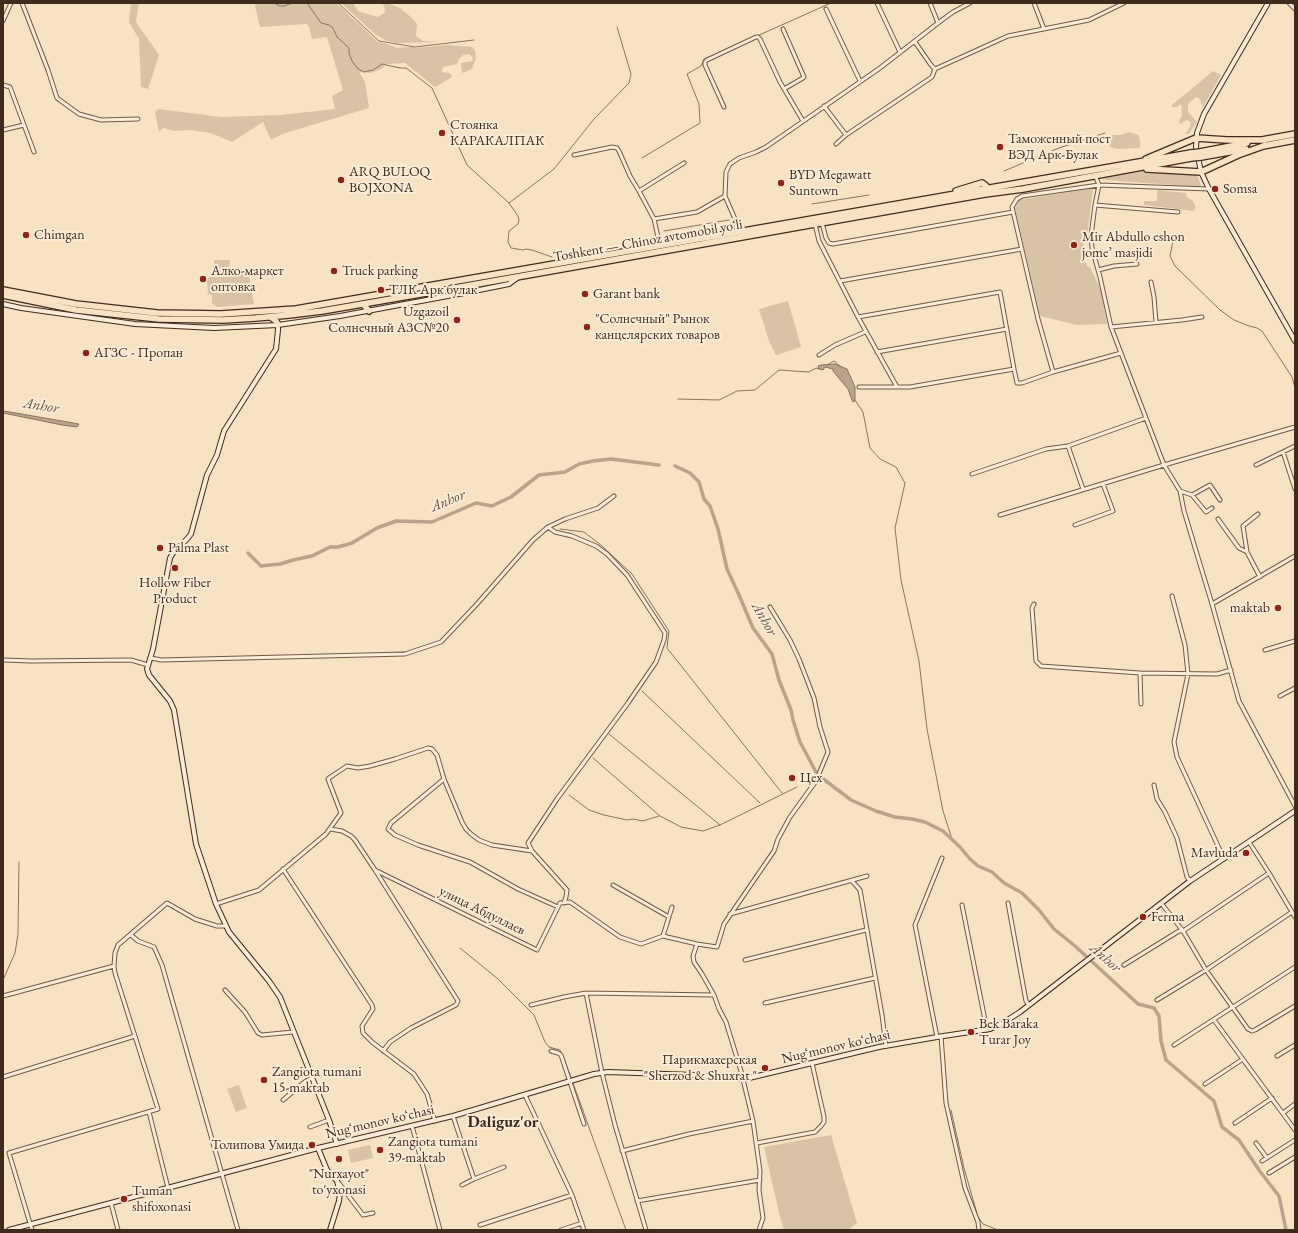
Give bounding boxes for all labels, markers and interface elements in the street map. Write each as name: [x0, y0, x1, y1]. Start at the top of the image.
place label: Стоянка КАРАКАЛПАК: [450, 117, 545, 150]
marker: Стоянка КАРАКАЛПАК: [437, 128, 447, 138]
place label: Таможенный пост ВЭД Арк-Булак: [1008, 131, 1111, 164]
marker: Таможенный пост ВЭД Арк-Булак: [995, 142, 1005, 152]
place label: ARQ BULOQ BOJXONA: [349, 164, 430, 196]
place label: BYD Megawatt Suntown: [789, 167, 871, 200]
marker: ARQ BULOQ BOJXONA: [336, 175, 346, 185]
marker: BYD Megawatt Suntown: [776, 178, 786, 188]
place label: Somsa: [1223, 181, 1257, 197]
marker: Somsa: [1210, 184, 1220, 194]
street label: Toshkent — Chinoz avtomobil yoʻli: [552, 216, 744, 266]
place label: Chimgan: [34, 227, 85, 243]
place label: Mir Abdullo eshon jome’ masjidi: [1082, 229, 1185, 262]
marker: Chimgan: [21, 230, 31, 240]
marker: Mir Abdullo eshon jome’ masjidi: [1069, 240, 1079, 250]
place label: Алко-маркет оптовка: [211, 263, 284, 296]
place label: Truck parking: [342, 263, 418, 279]
marker: Truck parking: [329, 266, 339, 276]
marker: Алко-маркет оптовка: [198, 274, 208, 284]
place label: ТЛК Арк булак: [389, 282, 477, 298]
marker: ТЛК Арк булак: [376, 285, 386, 295]
place label: Garant bank: [593, 286, 660, 302]
marker: Garant bank: [580, 289, 590, 299]
place label: Uzgazoil Солнечный АЗС№20: [328, 304, 449, 336]
place label: "Солнечный" Рынок канцелярских товаров: [595, 311, 720, 344]
marker: Uzgazoil Солнечный АЗС№20: [452, 315, 462, 325]
marker: "Солнечный" Рынок канцелярских товаров: [582, 322, 592, 332]
place label: АГЗС - Пропан: [94, 345, 183, 361]
marker: АГЗС - Пропан: [81, 348, 91, 358]
water label: Anhor: [22, 394, 60, 418]
water label: Anhor: [428, 486, 468, 516]
place label: Palma Plast: [168, 540, 229, 556]
marker: Palma Plast: [155, 543, 165, 553]
marker: Hollow Fiber Product: [170, 563, 180, 573]
place label: Hollow Fiber Product: [139, 575, 211, 608]
water label: Anhor: [747, 599, 781, 639]
place label: maktab: [1230, 600, 1270, 616]
marker: maktab: [1273, 603, 1283, 613]
place label: Цех: [800, 770, 822, 786]
marker: Цех: [787, 773, 797, 783]
place label: Mavluda: [1191, 845, 1238, 861]
marker: Mavluda: [1241, 848, 1251, 858]
street label: улица Абдуллаев: [436, 883, 528, 939]
place label: Ferma: [1151, 909, 1184, 925]
marker: Ferma: [1138, 912, 1148, 922]
water label: Anhor: [1086, 939, 1124, 977]
place label: Bek Baraka Turar Joy: [979, 1016, 1038, 1048]
street label: Nugʻmonov koʻchasi: [780, 1026, 892, 1068]
marker: Bek Baraka Turar Joy: [966, 1027, 976, 1037]
place label: Парикмахерская "Sherzod & Shuxrat ": [644, 1052, 757, 1084]
marker: Парикмахерская "Sherzod & Shuxrat ": [760, 1063, 770, 1073]
place label: Zangiota tumani 15-maktab: [272, 1064, 362, 1096]
marker: Zangiota tumani 15-maktab: [259, 1075, 269, 1085]
street label: Nugʻmonov koʻchasi: [324, 1101, 436, 1143]
district label: Daliguz'or: [468, 1113, 538, 1133]
place label: Zangiota tumani 39-maktab: [388, 1134, 478, 1166]
place label: Толипова Умида: [211, 1137, 304, 1153]
marker: Толипова Умида: [307, 1140, 317, 1150]
marker: Zangiota tumani 39-maktab: [375, 1145, 385, 1155]
marker: "Nurxayot" to'yxonasi: [334, 1154, 344, 1164]
place label: "Nurxayot" to'yxonasi: [309, 1166, 369, 1198]
place label: Tuman shifoxonasi: [132, 1183, 191, 1216]
marker: Tuman shifoxonasi: [119, 1194, 129, 1204]

